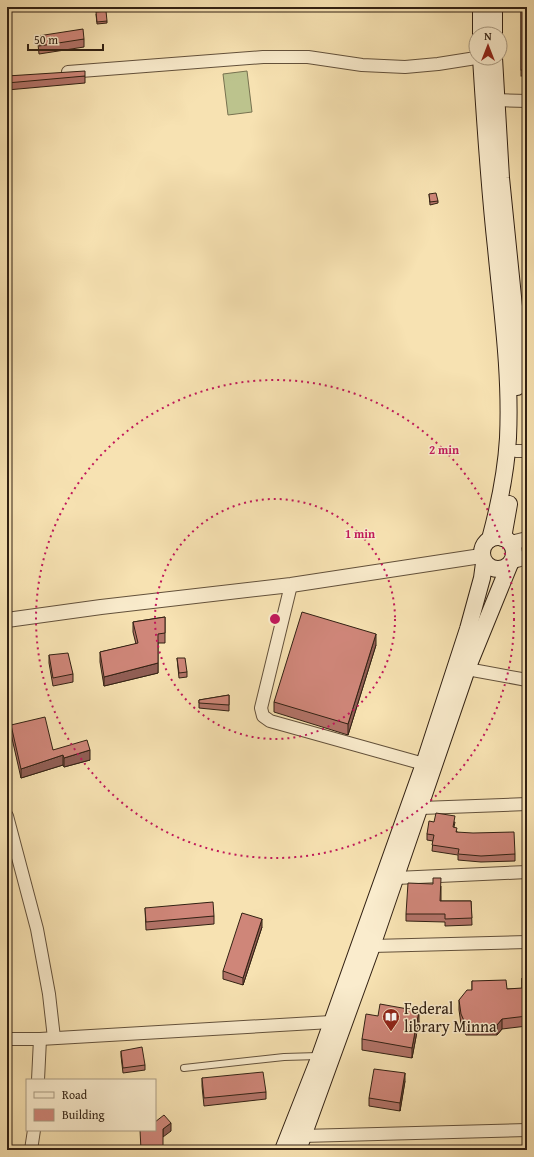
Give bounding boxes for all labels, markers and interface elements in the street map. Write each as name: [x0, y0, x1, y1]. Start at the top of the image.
scale bar: [28, 26, 103, 52]
north arrow: [468, 26, 508, 66]
text: N: [484, 28, 492, 44]
text: 50 m: [34, 31, 58, 48]
text: 2 min: [429, 441, 459, 458]
text: 1 min: [345, 525, 375, 542]
centre of rings: [268, 612, 282, 626]
place label: Federal library Minna: [404, 996, 497, 1038]
library icon: Federal library Minna: [381, 1007, 401, 1032]
legend: [26, 1079, 156, 1131]
text: Road: [62, 1086, 88, 1103]
text: Building: [62, 1106, 105, 1123]

